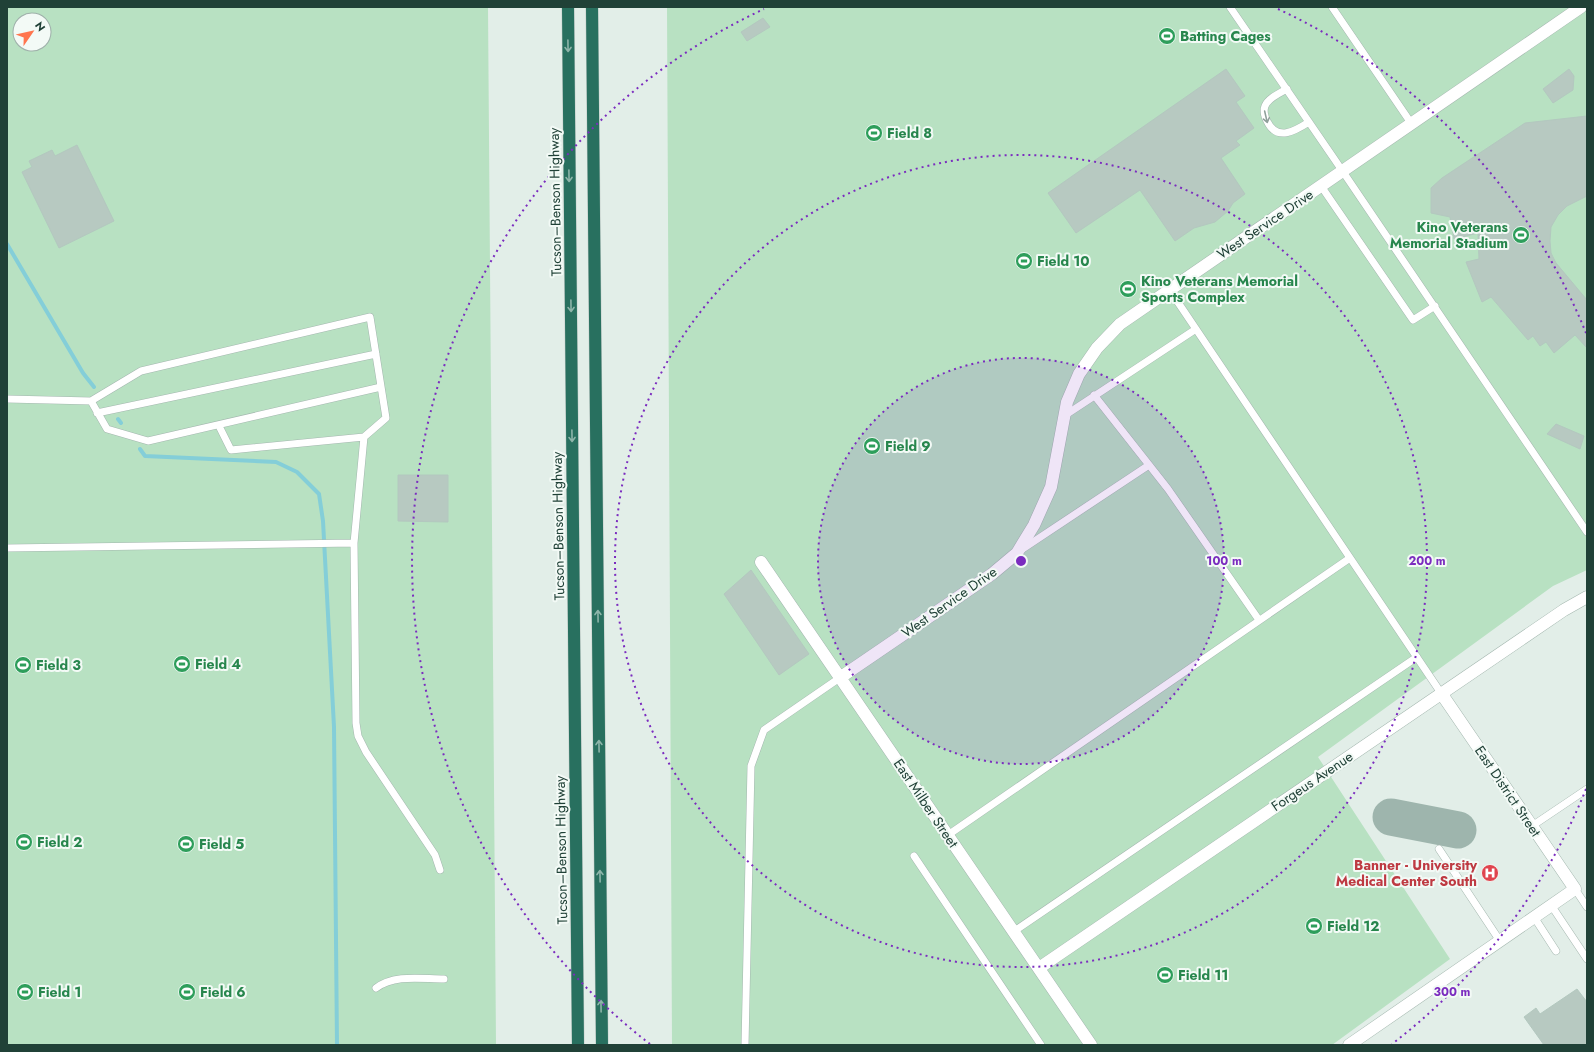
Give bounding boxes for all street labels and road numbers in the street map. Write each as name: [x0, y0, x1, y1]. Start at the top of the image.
street label: Tucson–Benson Highway: [544, 127, 566, 277]
street label: West Service Drive: [1213, 184, 1317, 264]
street label: Tucson–Benson Highway: [547, 451, 569, 601]
street label: West Service Drive: [897, 562, 1001, 642]
street label: East District Street: [1470, 742, 1546, 841]
street label: Forgeus Avenue: [1267, 746, 1357, 816]
street label: East Milber Street: [889, 755, 964, 852]
street label: Tucson–Benson Highway: [550, 775, 572, 925]

